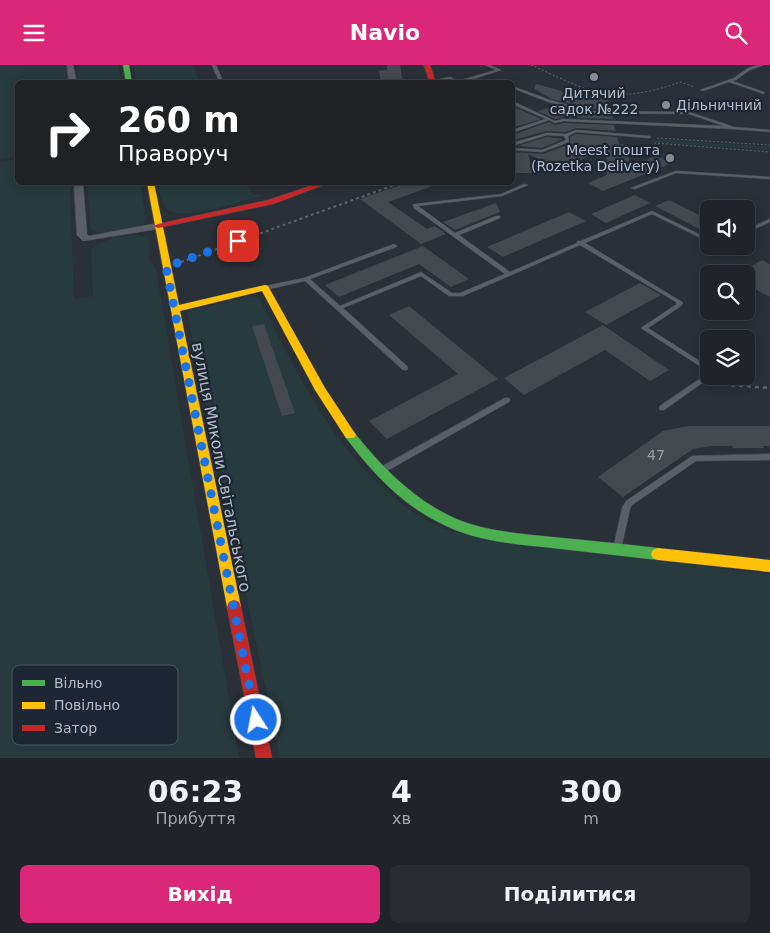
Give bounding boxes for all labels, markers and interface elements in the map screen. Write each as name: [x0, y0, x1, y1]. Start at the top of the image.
icon: menu: [20, 19, 48, 47]
icon: search: [722, 19, 750, 47]
text: Navio: [350, 20, 420, 45]
marker: Дитячий садок №222: [588, 71, 600, 83]
place label: Дитячий садок №222: [550, 85, 638, 117]
place label: Дільничний: [676, 97, 762, 113]
marker: Дільничний: [660, 99, 672, 111]
icon: right: [35, 100, 100, 165]
text: 260 m: [118, 100, 240, 140]
text: Праворуч: [118, 141, 228, 166]
place label: Meest пошта (Rozetka Delivery): [531, 142, 660, 174]
marker: Meest пошта (Rozetka Delivery): [664, 152, 676, 164]
map controls: [700, 200, 755, 385]
button: sound: [700, 200, 755, 255]
pin: [217, 220, 259, 262]
icon: arrive: [224, 227, 252, 255]
button: search: [700, 265, 755, 320]
button: layers: [700, 330, 755, 385]
street label: вулиця Миколи Світальського: [188, 341, 255, 594]
house number: 47: [647, 447, 665, 463]
legend: [12, 665, 178, 745]
text: Вільно: [54, 675, 102, 691]
position arrow: [229, 693, 281, 745]
text: Повільно: [54, 697, 120, 713]
text: Затор: [54, 720, 97, 736]
text: 06:23: [148, 774, 243, 809]
text: 4: [391, 774, 412, 809]
text: 300: [560, 774, 622, 809]
text: Прибуття: [155, 809, 236, 828]
text: хв: [392, 809, 411, 828]
text: m: [583, 809, 599, 828]
button: Вихід: [20, 865, 380, 923]
button: Поділитися: [390, 865, 750, 923]

